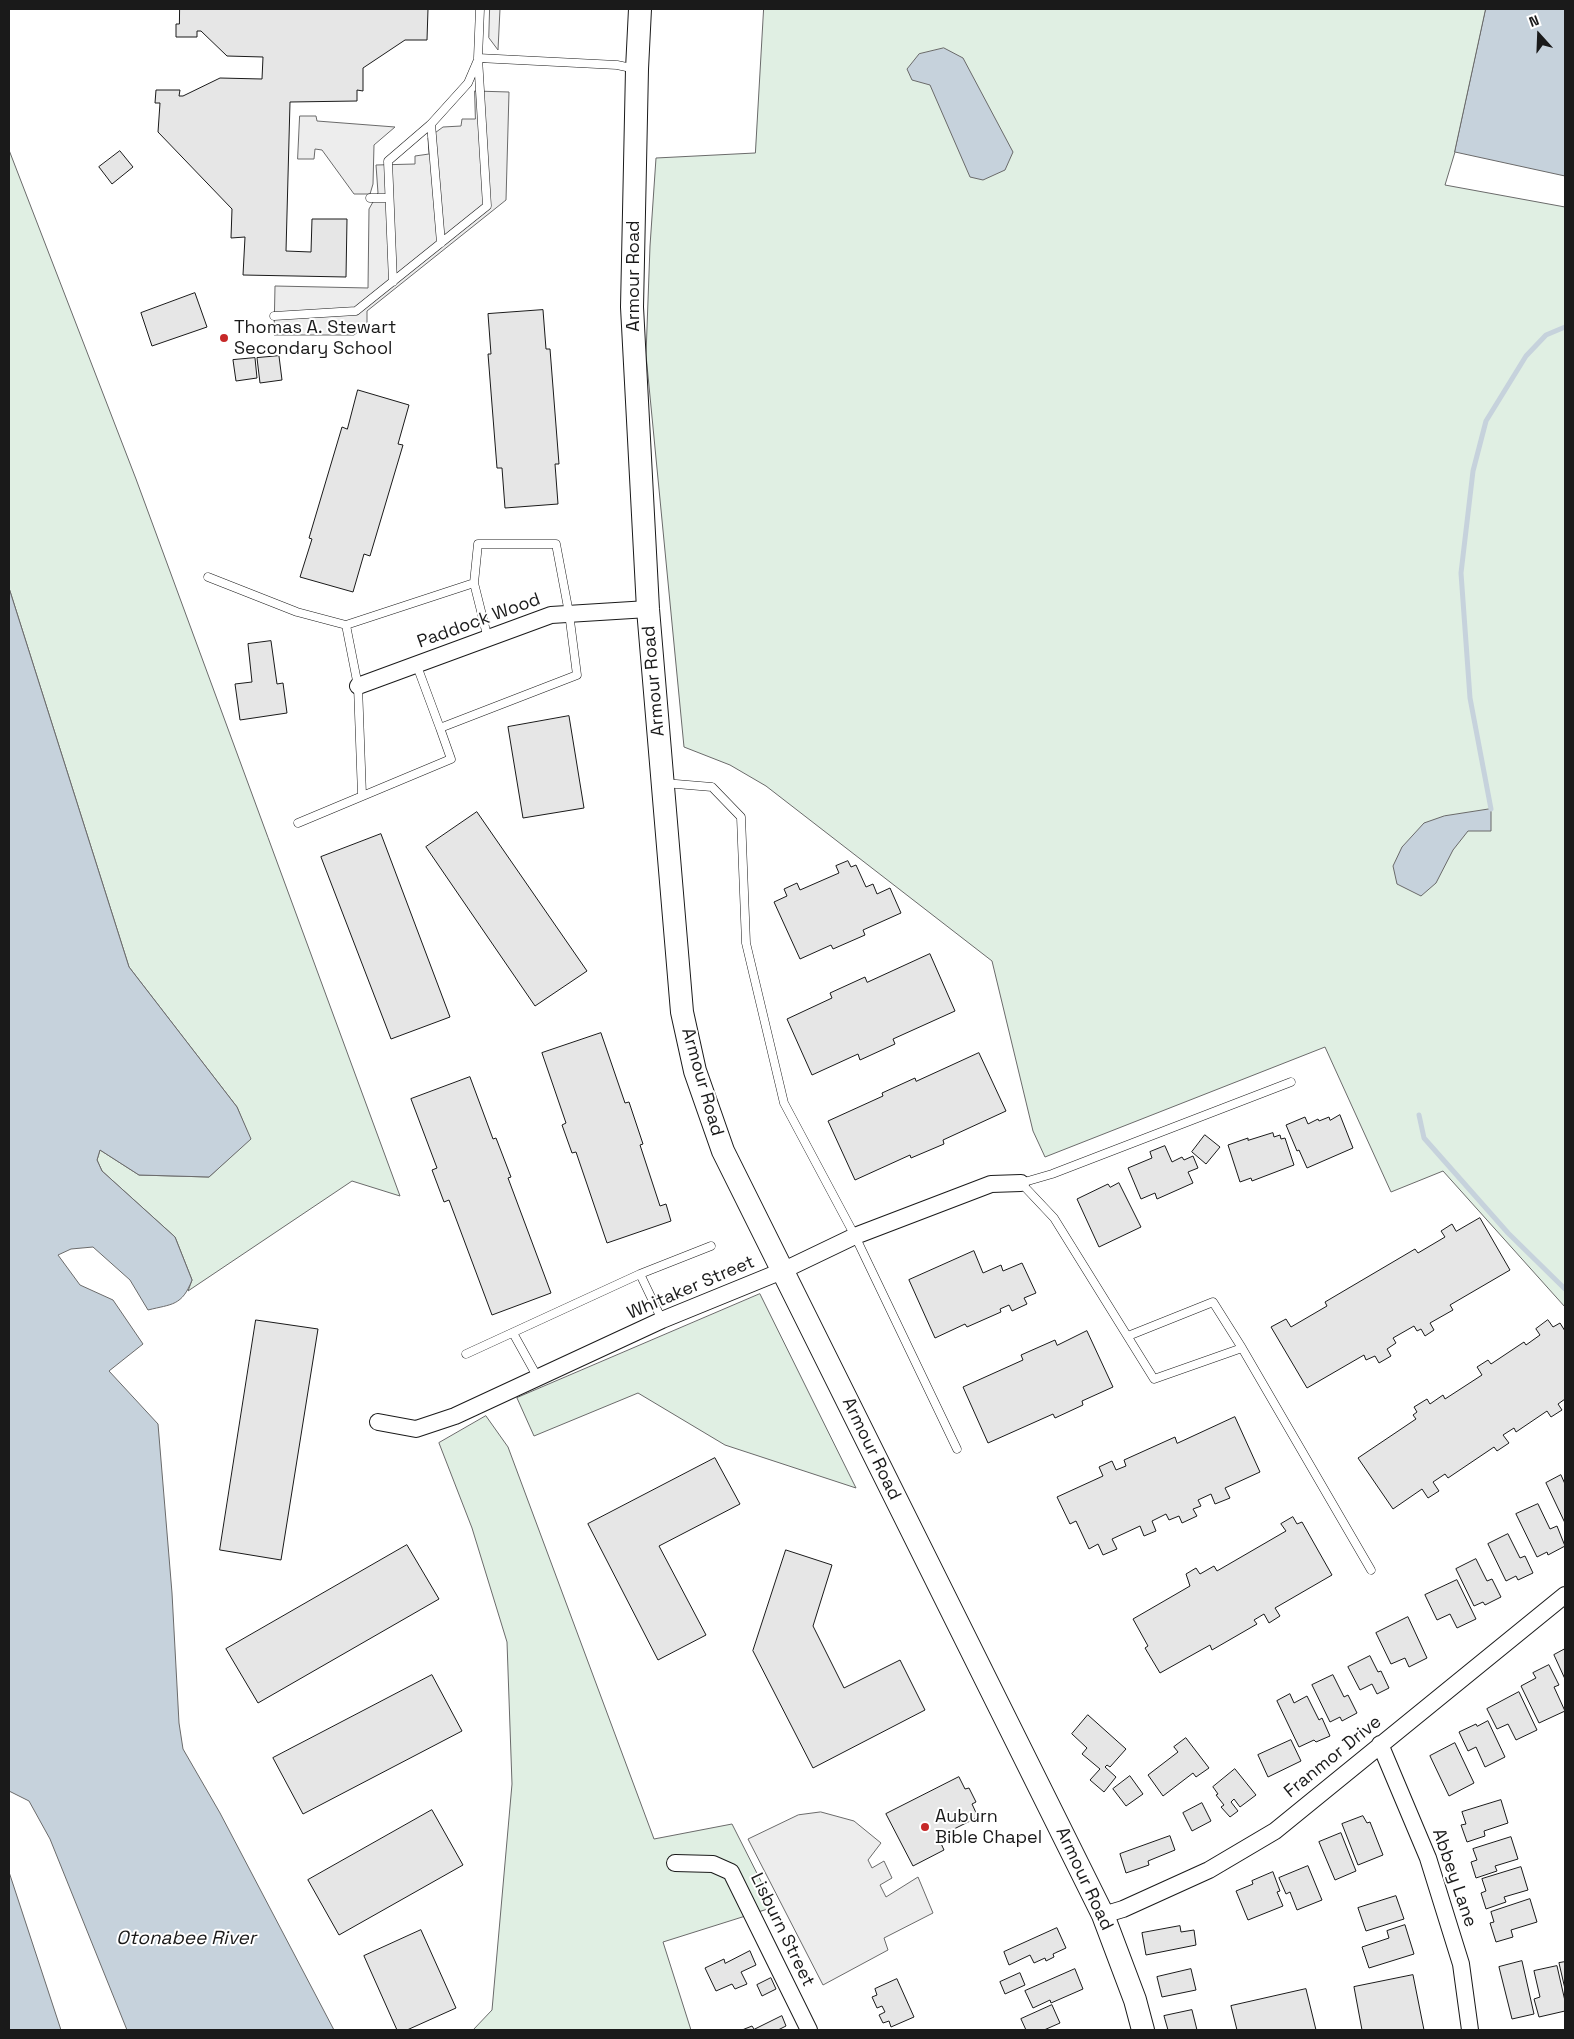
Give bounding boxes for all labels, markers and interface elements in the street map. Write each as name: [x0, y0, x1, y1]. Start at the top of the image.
north arrow: [1514, 10, 1564, 60]
text: N: [1526, 11, 1541, 31]
street label: Armour Road: [623, 220, 645, 332]
place label: Thomas A. Stewart Secondary School: [234, 317, 396, 359]
marker: Thomas A. Stewart Secondary School: [218, 332, 230, 344]
street label: Paddock Wood: [414, 589, 544, 653]
street label: Armour Road: [638, 625, 670, 737]
street label: Armour Road: [676, 1026, 728, 1138]
street label: Whitaker Street: [624, 1251, 758, 1325]
street label: Armour Road: [837, 1394, 905, 1504]
street label: Franmor Drive: [1280, 1711, 1386, 1803]
place label: Auburn Bible Chapel: [935, 1806, 1042, 1848]
marker: Auburn Bible Chapel: [919, 1821, 931, 1833]
street label: Armour Road: [1051, 1824, 1117, 1934]
street label: Abbey Lane: [1427, 1826, 1481, 1930]
street label: Lisburn Street: [745, 1870, 819, 1990]
water label: Otonabee River: [116, 1928, 256, 1950]

